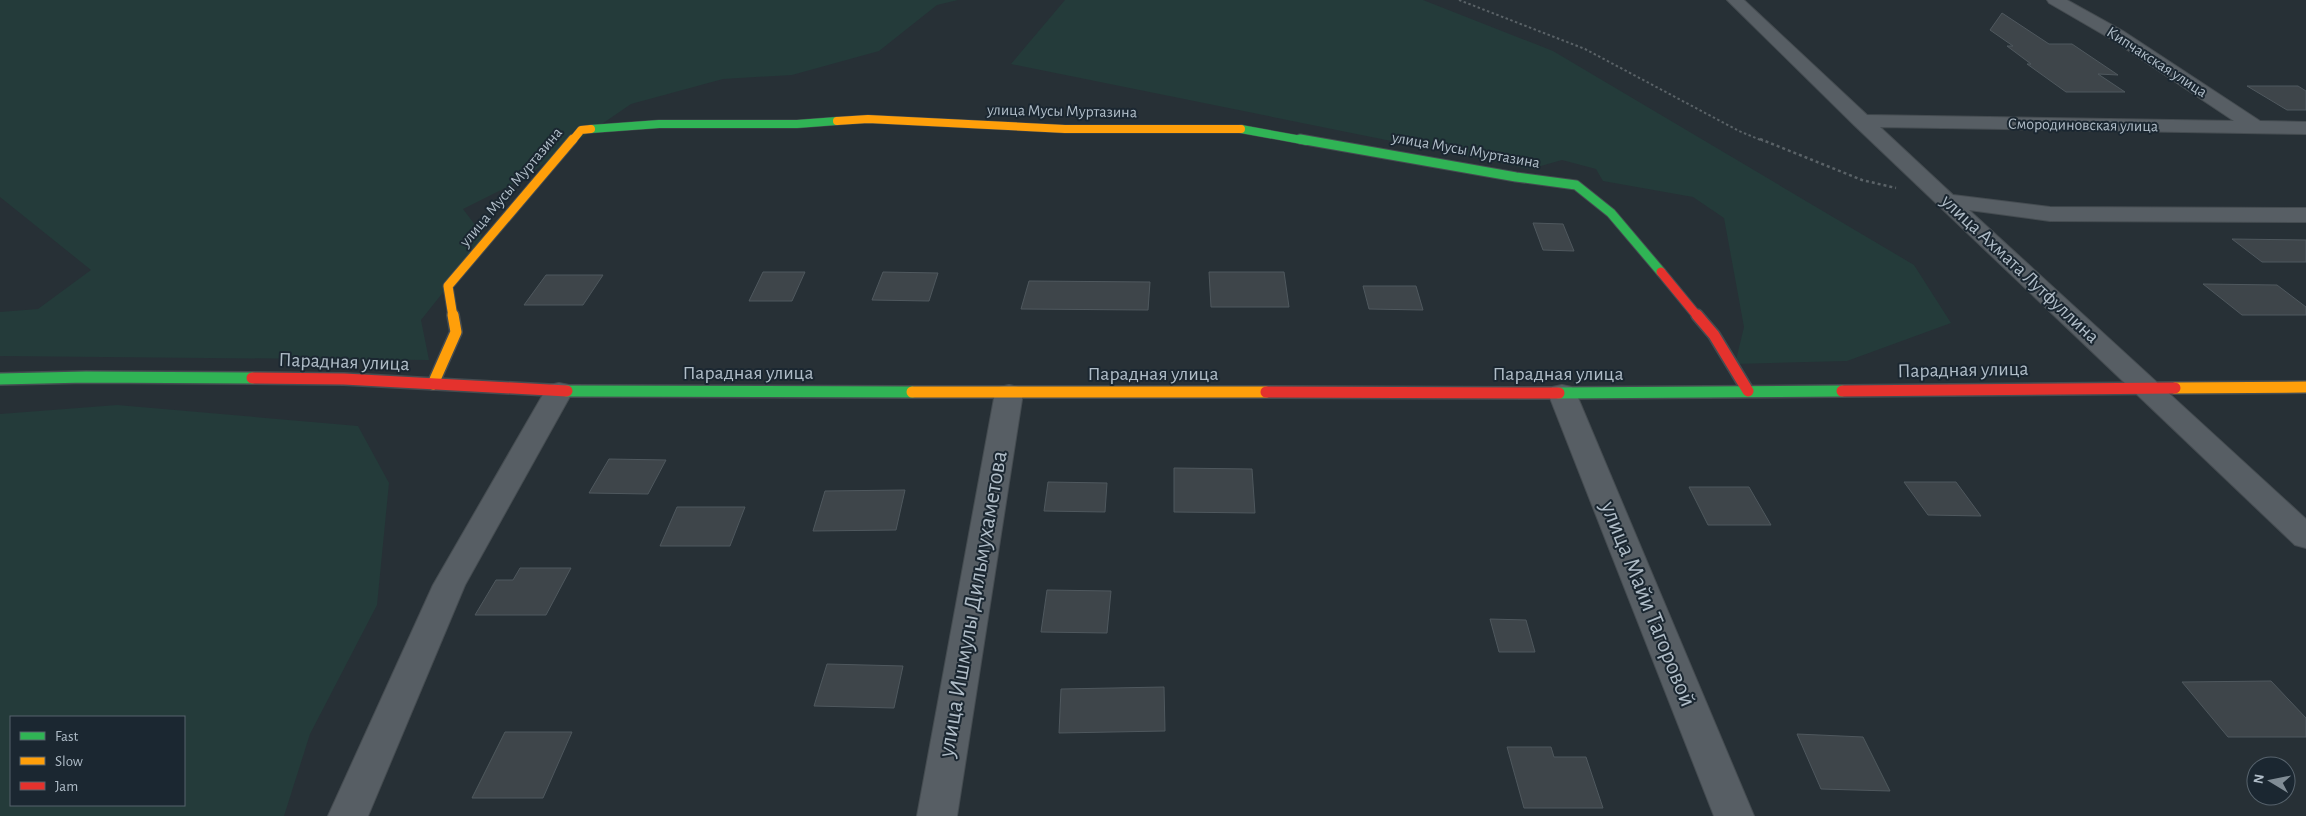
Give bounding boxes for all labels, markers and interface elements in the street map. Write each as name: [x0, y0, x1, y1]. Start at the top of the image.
street label: Кипчакская улица: [2103, 24, 2210, 101]
street label: улица Мусы Муртазина: [986, 102, 1137, 121]
street label: Смородиновская улица: [2008, 116, 2158, 135]
street label: улица Мусы Муртазина: [456, 124, 566, 251]
street label: улица Мусы Муртазина: [1390, 129, 1541, 172]
street label: улица Ахмата Лутфуллина: [1936, 190, 2103, 347]
street label: Парадная улица: [278, 350, 410, 374]
street label: Парадная улица: [1897, 359, 2029, 381]
street label: Парадная улица: [682, 363, 814, 383]
street label: Парадная улица: [1087, 364, 1219, 384]
street label: Парадная улица: [1492, 364, 1624, 384]
street label: улица Ишмулы Дильмухаметова: [934, 449, 1012, 760]
street label: улица Майи Тагоровой: [1595, 497, 1700, 710]
legend: [10, 716, 185, 806]
text: Fast: [55, 729, 79, 744]
text: Slow: [55, 754, 83, 769]
north arrow: [2246, 756, 2296, 806]
text: N: [2251, 773, 2267, 785]
text: Jam: [55, 779, 78, 794]

